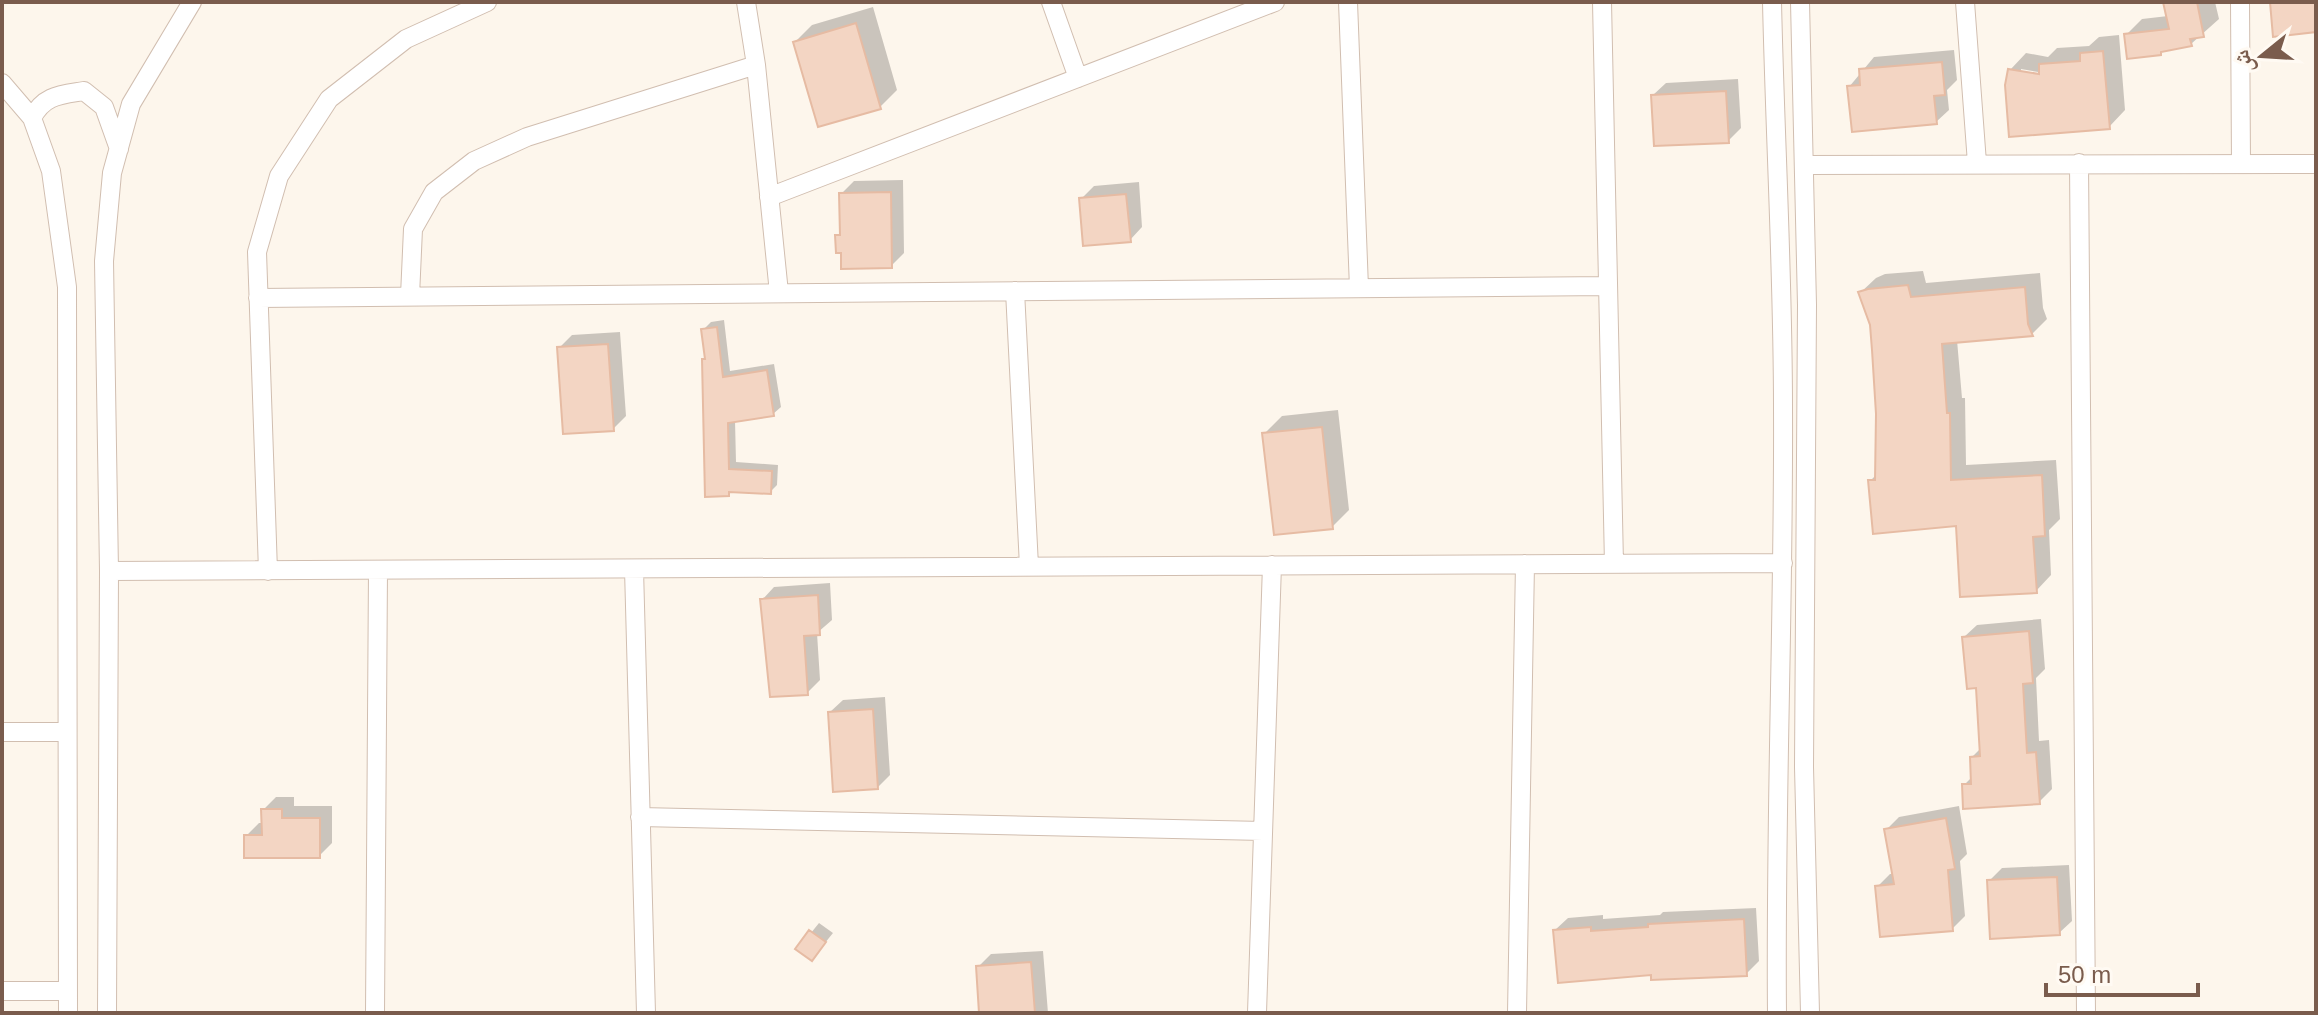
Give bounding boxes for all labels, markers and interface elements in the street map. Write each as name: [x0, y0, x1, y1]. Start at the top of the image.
north arrow: [2222, 16, 2302, 96]
text: ش: [2228, 47, 2260, 77]
scale bar: [2046, 947, 2198, 997]
text: 50 m: [2058, 961, 2111, 988]

